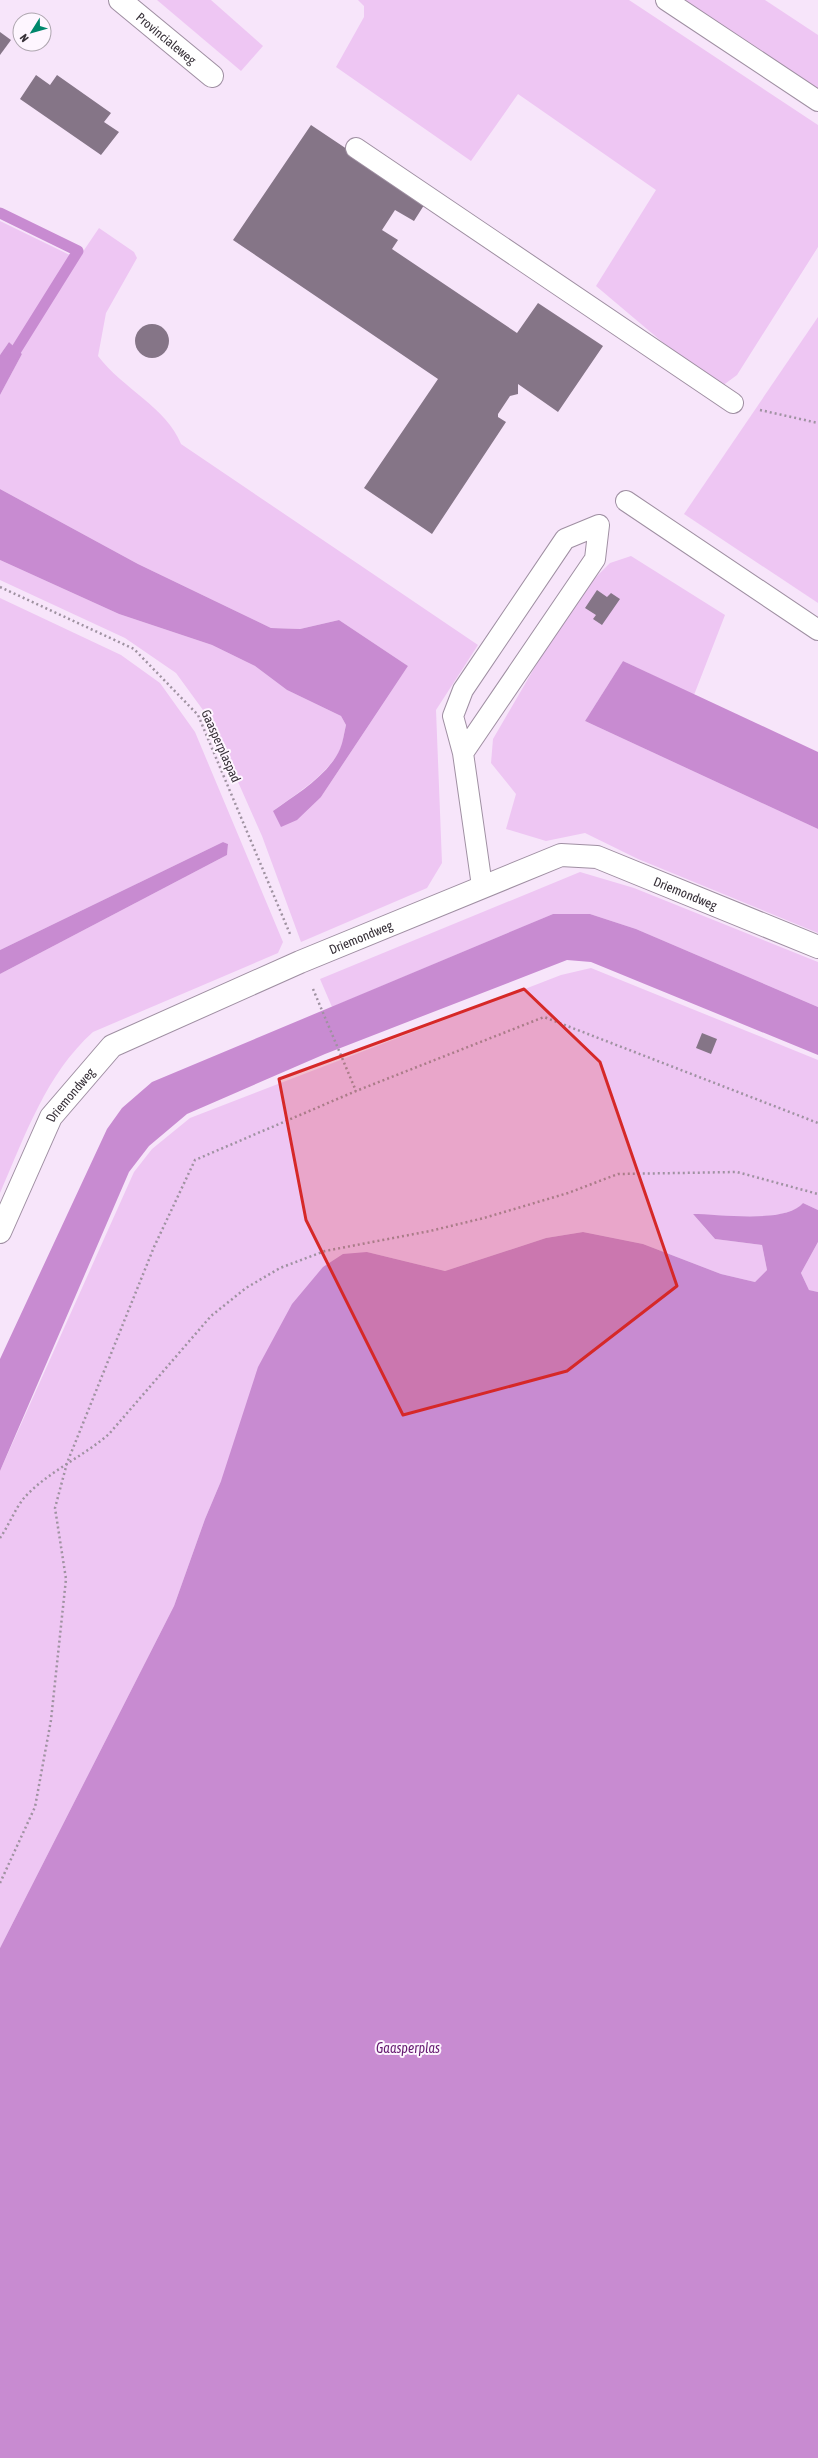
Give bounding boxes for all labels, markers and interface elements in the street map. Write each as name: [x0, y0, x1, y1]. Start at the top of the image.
street label: Provincialeweg: [133, 9, 199, 67]
north arrow: [12, 12, 52, 52]
text: N: [17, 32, 31, 44]
street label: Gaasperplaspad: [198, 707, 244, 785]
street label: Driemondweg: [652, 873, 720, 913]
street label: Driemondweg: [327, 917, 395, 957]
street label: Driemondweg: [42, 1064, 98, 1124]
water label: Gaasperplas: [376, 2040, 440, 2056]

